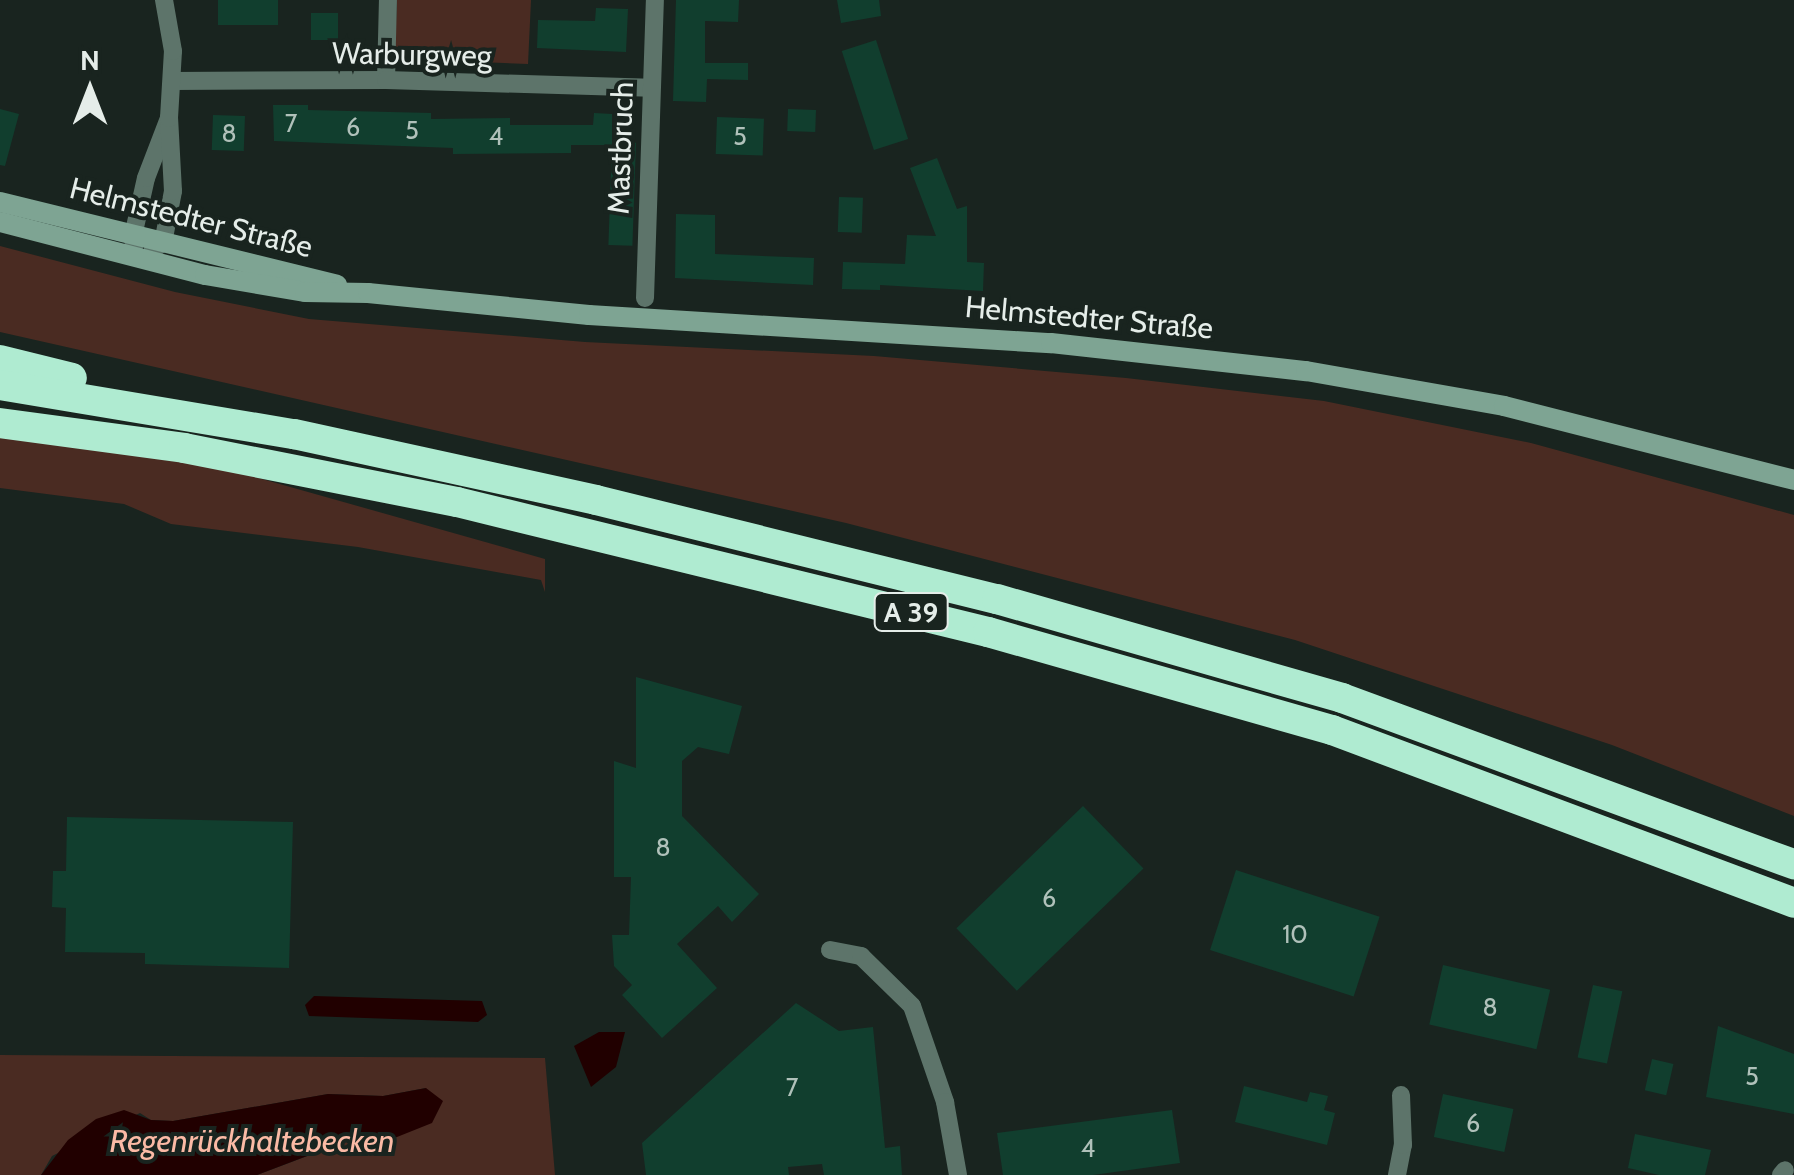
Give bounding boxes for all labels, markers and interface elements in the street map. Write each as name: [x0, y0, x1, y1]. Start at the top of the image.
street label: Warburgweg: [332, 36, 492, 74]
north arrow: [40, 40, 140, 140]
text: N: [80, 43, 100, 77]
street label: Mastbruch: [601, 81, 641, 215]
house number: 7: [285, 108, 297, 138]
house number: 6: [346, 112, 360, 142]
house number: 5: [405, 115, 419, 145]
house number: 8: [221, 118, 237, 148]
house number: 4: [489, 121, 503, 151]
house number: 5: [733, 121, 747, 151]
street label: Helmstedter Straße: [66, 170, 316, 266]
street label: Helmstedter Straße: [963, 289, 1215, 347]
road number: A 39: [874, 589, 948, 635]
house number: 8: [655, 832, 671, 862]
house number: 6: [1042, 883, 1056, 913]
house number: 10: [1282, 919, 1308, 949]
house number: 8: [1482, 992, 1498, 1022]
house number: 5: [1745, 1061, 1759, 1091]
house number: 7: [786, 1072, 798, 1102]
house number: 6: [1466, 1108, 1480, 1138]
water label: Regenrückhaltebecken: [110, 1122, 394, 1160]
house number: 4: [1081, 1133, 1095, 1163]

